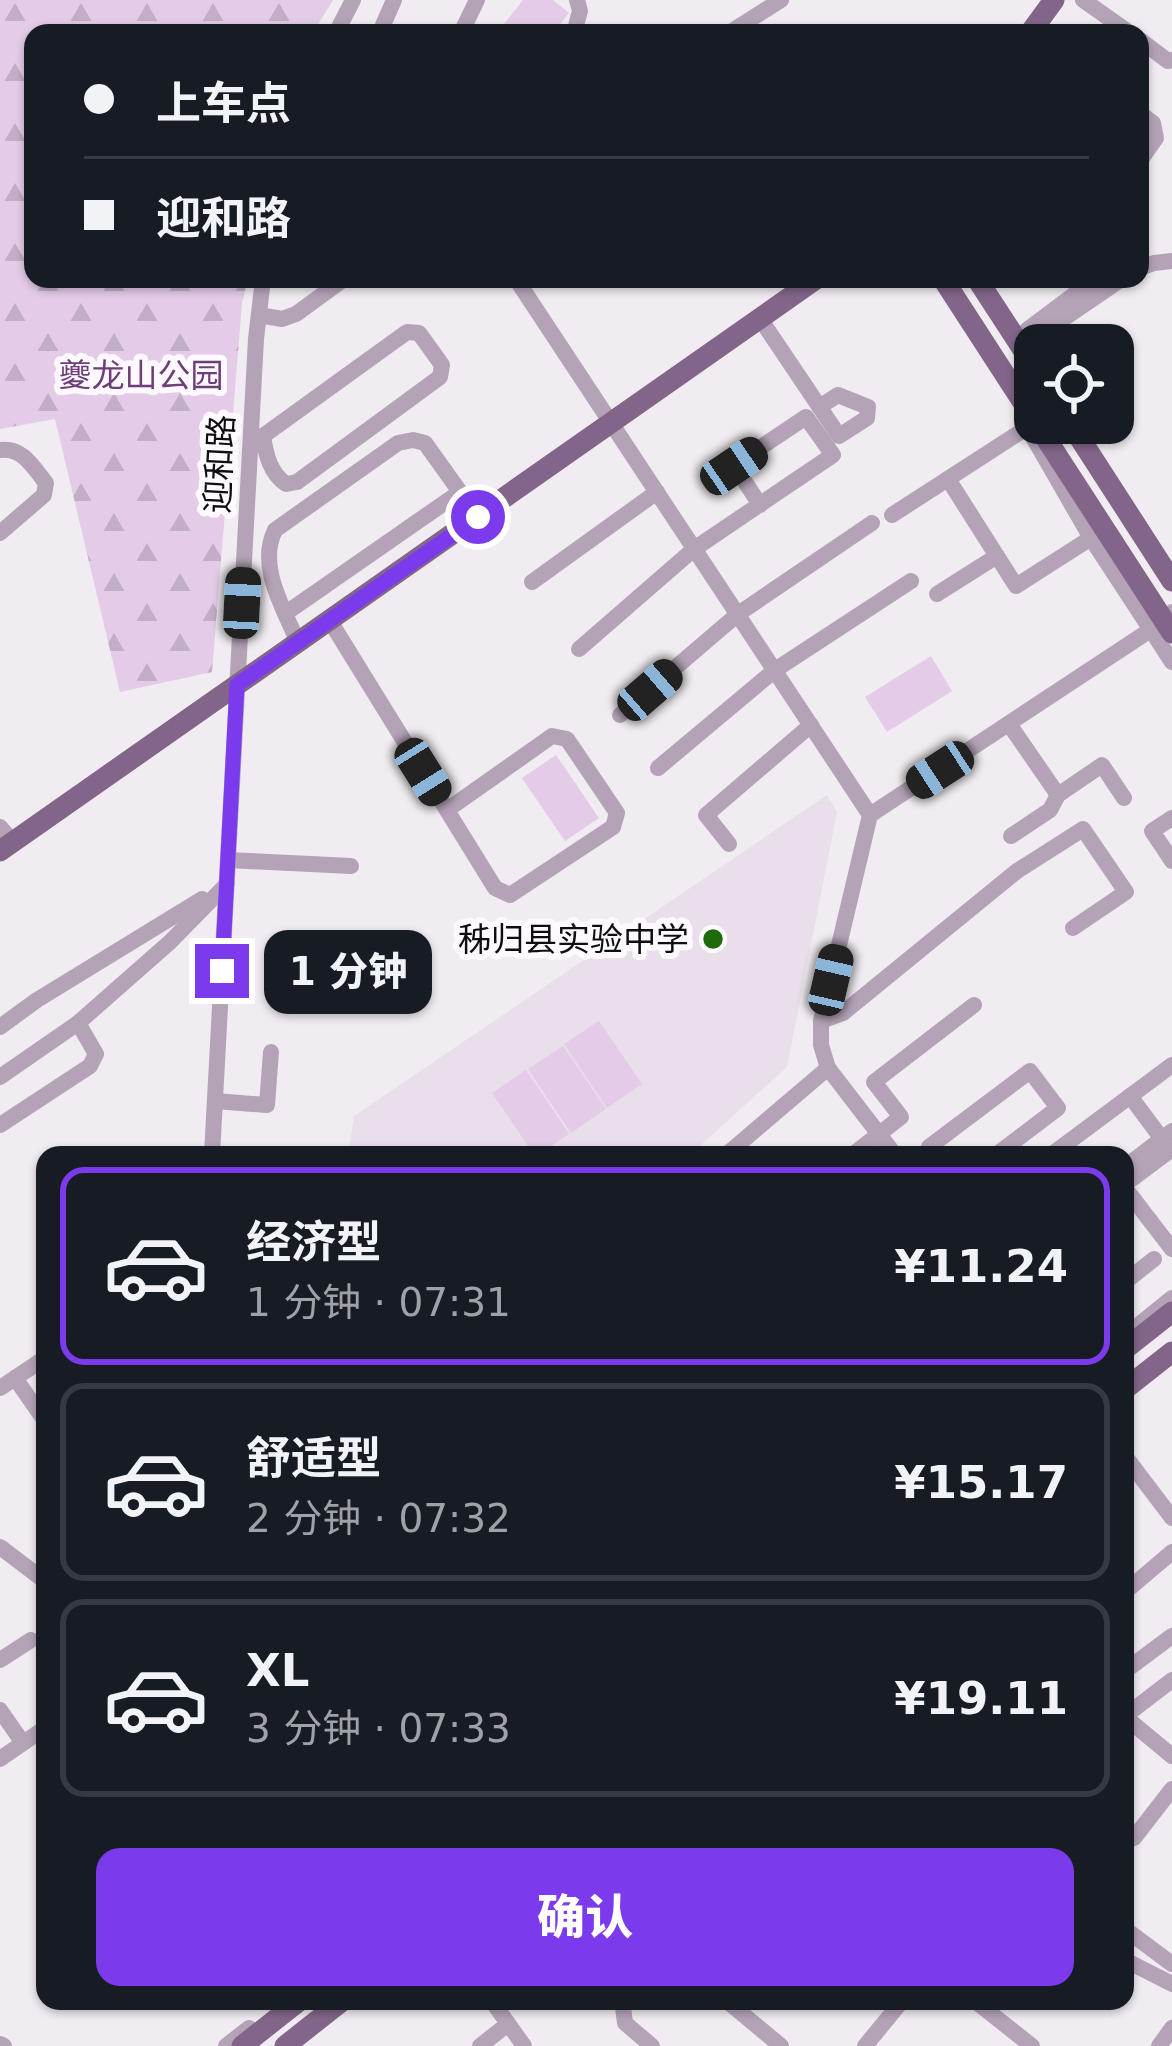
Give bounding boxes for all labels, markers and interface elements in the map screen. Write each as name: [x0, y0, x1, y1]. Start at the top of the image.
text: 上车点: [156, 77, 291, 130]
text: 迎和路: [156, 192, 291, 245]
map controls: [1014, 324, 1134, 444]
button: locate: [1014, 324, 1134, 444]
park label: 夔龙山公园: [59, 356, 224, 395]
street label: 迎和路: [197, 414, 242, 514]
car: [694, 431, 774, 501]
route start: [451, 490, 505, 544]
car: [222, 566, 262, 640]
car: [611, 653, 689, 727]
car: [389, 732, 457, 812]
car: [900, 735, 980, 805]
place label: 秭归县实验中学: [458, 920, 689, 959]
marker: 秭归县实验中学: [700, 926, 726, 952]
callout: 1 分钟: [264, 929, 432, 1013]
car: [805, 941, 857, 1019]
route end: [195, 944, 249, 998]
text: 1 分钟: [289, 949, 407, 994]
icon: car: [102, 1212, 210, 1320]
text: 经济型: [246, 1216, 381, 1269]
text: ¥11.24: [894, 1240, 1068, 1293]
text: 1 分钟 · 07:31: [246, 1280, 511, 1325]
icon: car: [102, 1428, 210, 1536]
text: 舒适型: [246, 1432, 381, 1485]
text: ¥15.17: [894, 1456, 1068, 1509]
text: 2 分钟 · 07:32: [246, 1496, 511, 1541]
icon: car: [102, 1644, 210, 1752]
text: XL: [246, 1644, 309, 1697]
text: ¥19.11: [894, 1672, 1068, 1725]
text: 3 分钟 · 07:33: [246, 1706, 511, 1751]
button: 确认: [96, 1848, 1074, 1986]

